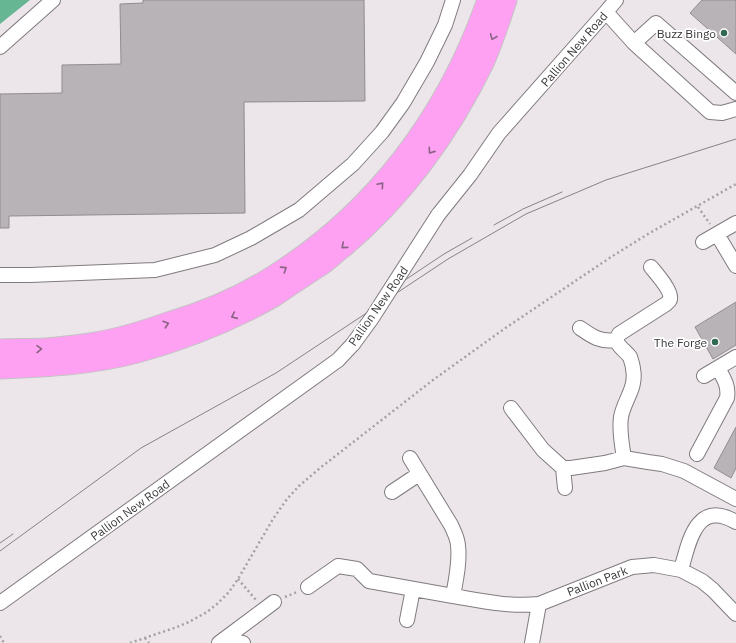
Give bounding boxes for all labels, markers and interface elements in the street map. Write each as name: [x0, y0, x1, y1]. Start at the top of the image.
street label: Pallion New Road: [537, 9, 611, 89]
place label: Buzz Bingo: [657, 26, 716, 41]
marker: Buzz Bingo: [719, 28, 729, 38]
one-way arrow: [490, 33, 498, 40]
one-way arrow: [429, 146, 436, 153]
one-way arrow: [377, 182, 384, 189]
one-way arrow: [341, 241, 348, 248]
street label: Pallion New Road: [345, 263, 411, 349]
one-way arrow: [279, 267, 286, 274]
one-way arrow: [231, 311, 239, 319]
one-way arrow: [162, 320, 169, 329]
place label: The Forge: [654, 335, 707, 350]
marker: The Forge: [710, 337, 720, 347]
one-way arrow: [36, 345, 42, 353]
street label: Pallion New Road: [88, 476, 172, 544]
street label: Pallion Park: [565, 562, 630, 599]

